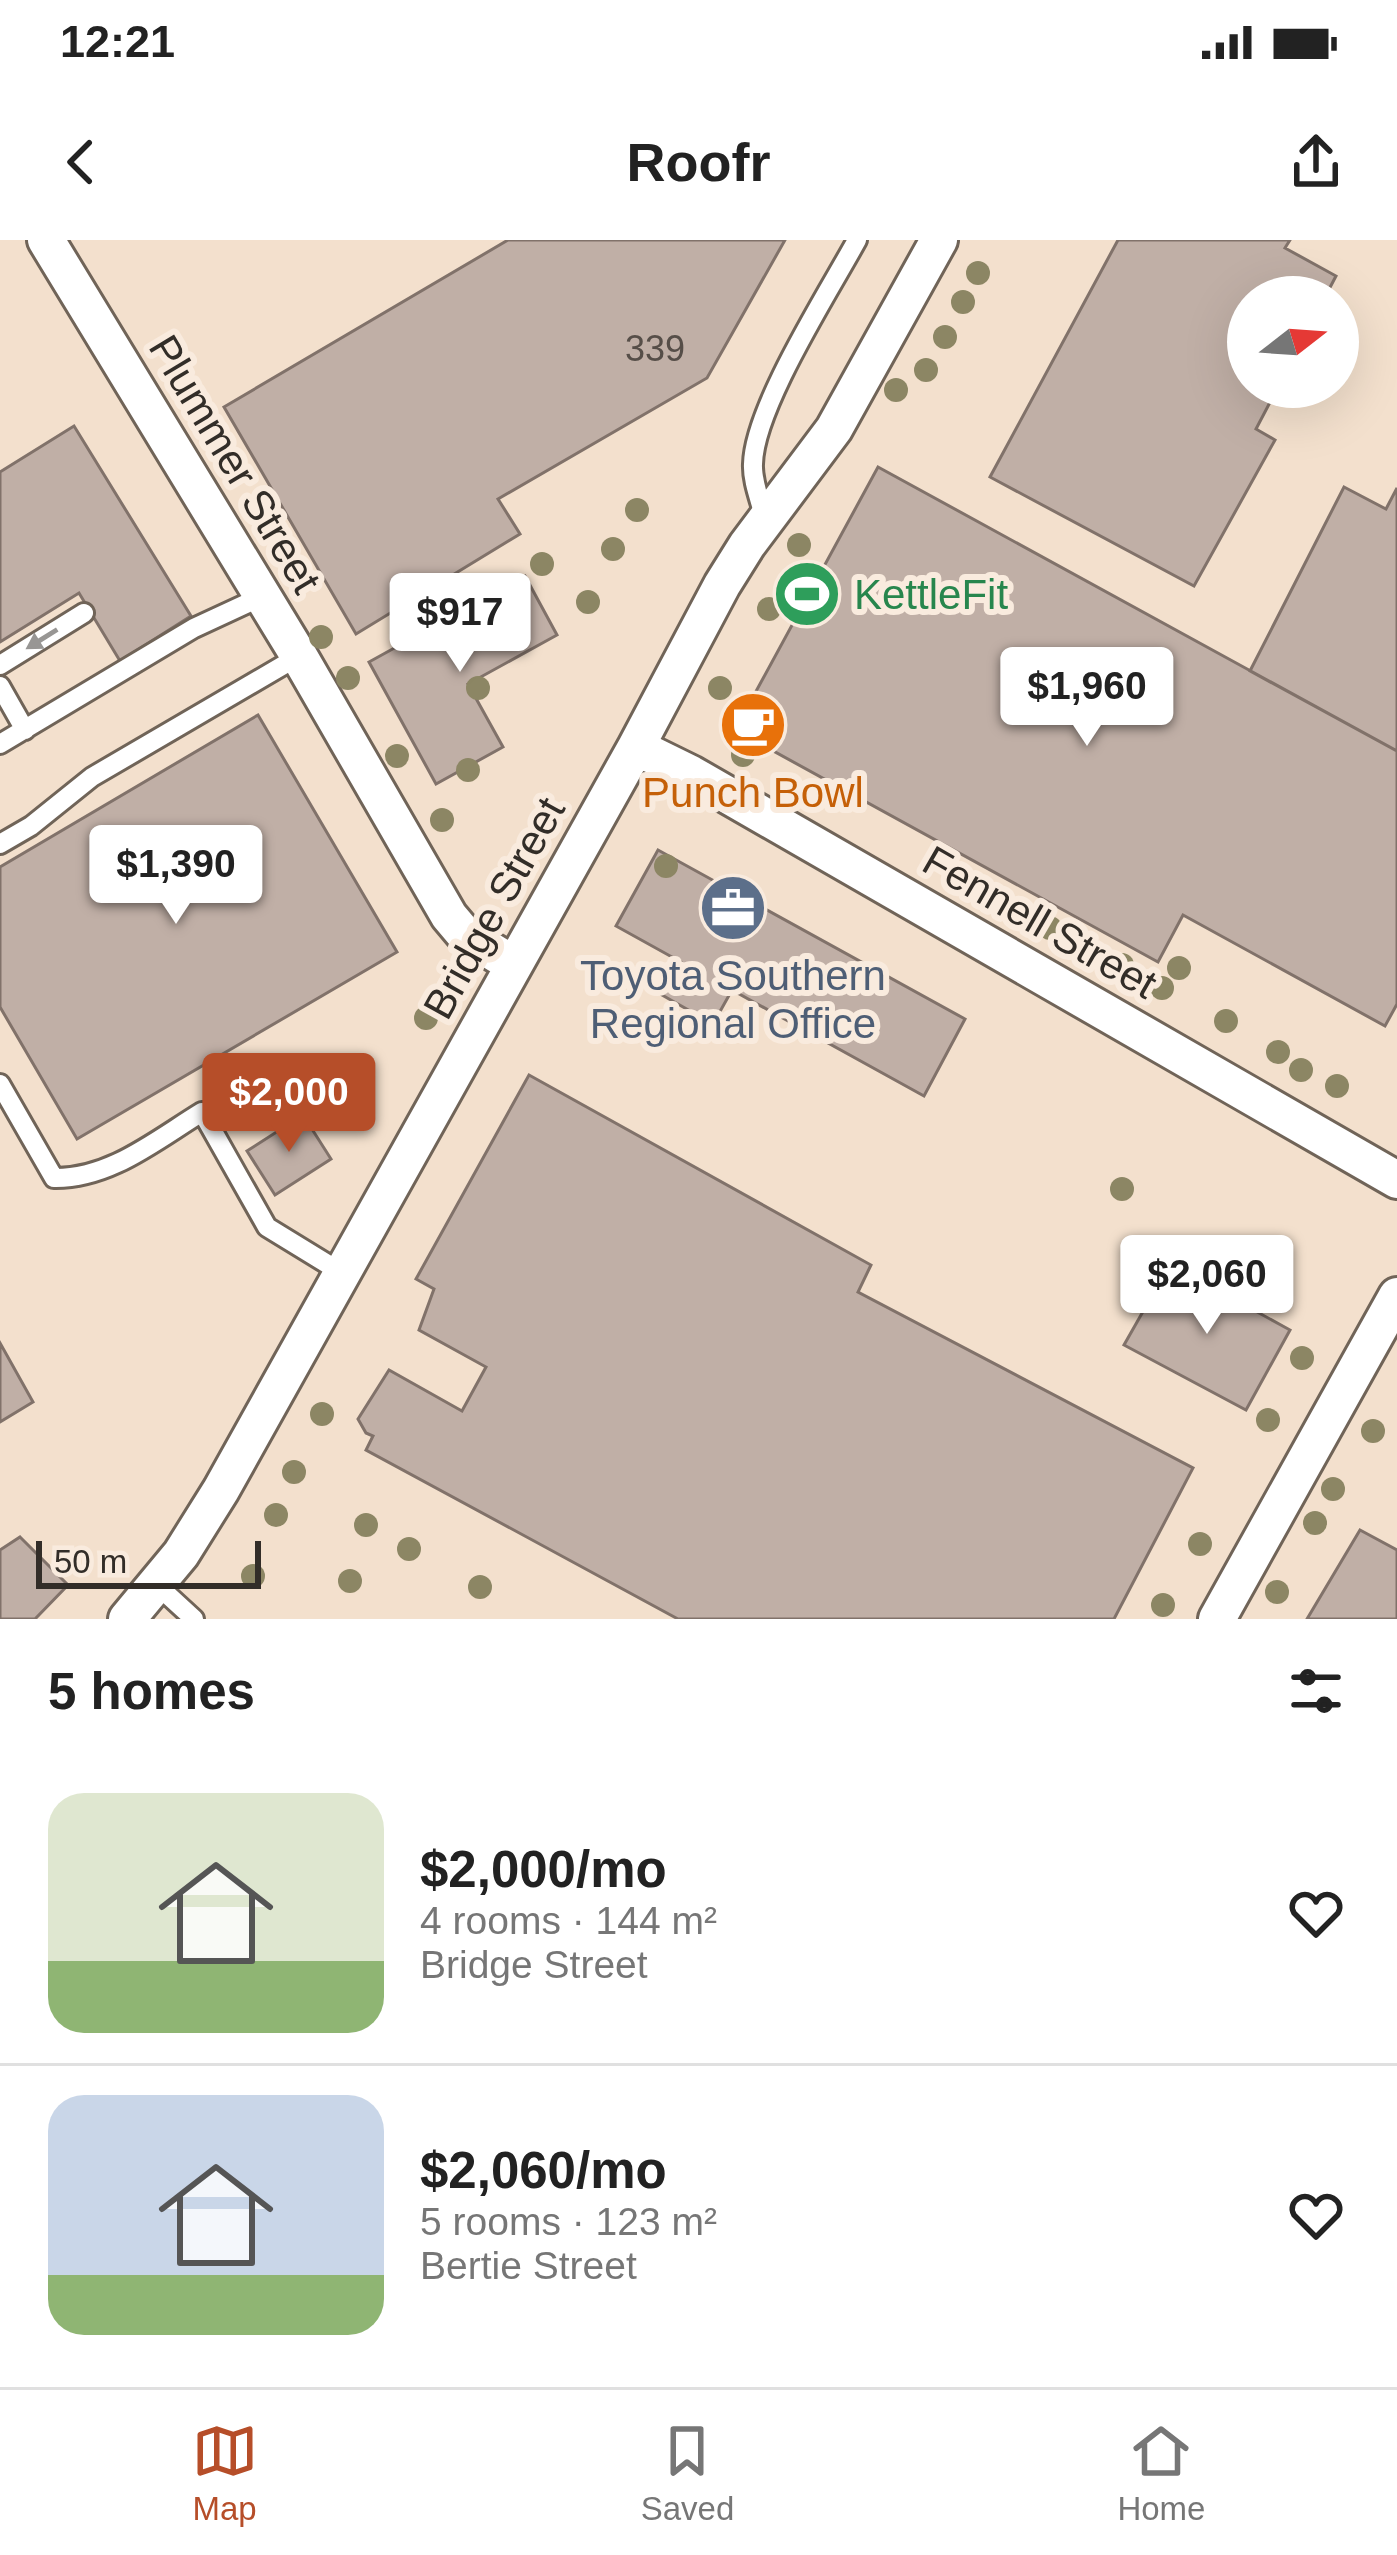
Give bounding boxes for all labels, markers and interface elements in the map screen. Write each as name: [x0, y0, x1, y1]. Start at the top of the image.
text: 12:21: [60, 16, 175, 67]
icon: back: [48, 129, 114, 195]
icon: share: [1283, 129, 1349, 195]
text: Roofr: [627, 132, 770, 192]
north arrow: [1227, 276, 1359, 408]
map controls: [1227, 276, 1359, 408]
street label: Plummer Street: [140, 327, 330, 601]
house number: 339: [625, 328, 685, 369]
sports icon: KettleFit: [772, 559, 842, 629]
place label: KettleFit: [854, 571, 1008, 618]
pin: $917: [389, 573, 531, 675]
text: $917: [417, 590, 503, 633]
one-way arrow: [25, 628, 59, 649]
pin: $1,960: [989, 647, 1185, 749]
text: $1,960: [1027, 664, 1147, 707]
cafe icon: Punch Bowl: [718, 690, 788, 760]
place label: Punch Bowl: [642, 769, 864, 816]
street label: Bridge Street: [414, 789, 574, 1027]
pin: $1,390: [78, 825, 274, 927]
street label: Fennell Street: [915, 836, 1165, 1008]
text: $1,390: [116, 842, 236, 885]
office icon: Toyota Southern Regional Office: [698, 873, 768, 943]
place label: Toyota Southern Regional Office: [580, 952, 886, 1047]
pin: $2,000: [191, 1053, 387, 1155]
text: $2,000: [229, 1070, 349, 1113]
pin: $2,060: [1109, 1235, 1305, 1337]
text: $2,060: [1147, 1252, 1267, 1295]
scale bar: [36, 1535, 261, 1588]
text: 50 m: [54, 1543, 127, 1580]
icon: filters: [1283, 1658, 1349, 1724]
text: 5 homes: [48, 1663, 255, 1720]
icon: home: [144, 1841, 288, 1985]
text: $2,000/mo: [420, 1841, 667, 1898]
icon: heart: [1283, 1880, 1349, 1946]
text: 4 rooms · 144 m²: [420, 1899, 717, 1942]
text: Bridge Street: [420, 1943, 648, 1986]
text: $2,060/mo: [420, 2142, 667, 2199]
icon: home: [144, 2143, 288, 2287]
icon: heart: [1283, 2182, 1349, 2248]
text: 5 rooms · 123 m²: [420, 2200, 717, 2243]
text: Bertie Street: [420, 2244, 637, 2287]
tab: Map: [192, 2418, 258, 2528]
tab: Saved: [641, 2418, 734, 2528]
tab: Home: [1117, 2418, 1205, 2528]

